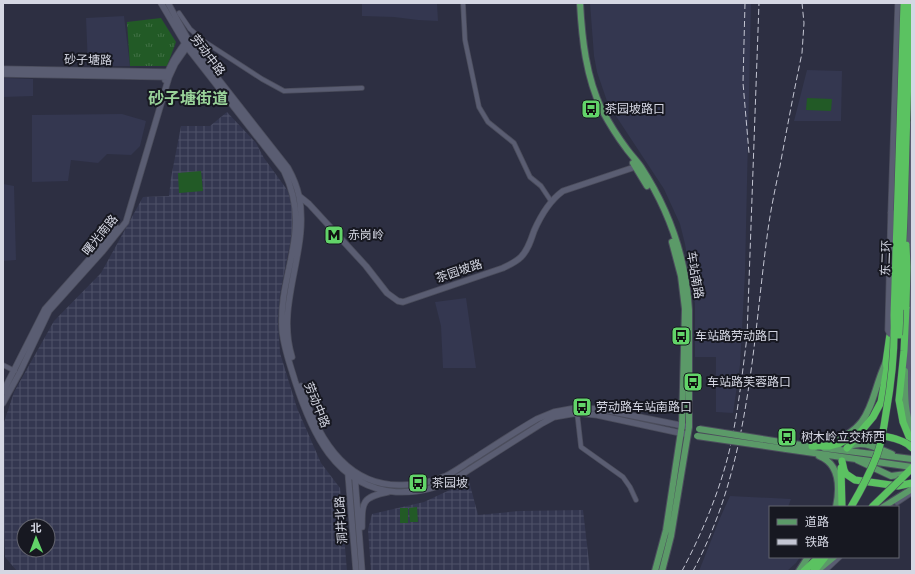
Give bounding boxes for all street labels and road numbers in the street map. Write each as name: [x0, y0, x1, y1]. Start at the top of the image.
street label: 劳动中路: [188, 31, 229, 78]
street label: 砂子塘路: [64, 52, 112, 67]
street label: 曙光南路: [79, 211, 121, 258]
street label: 东二环: [877, 240, 894, 276]
street label: 车站南路: [684, 250, 707, 300]
street label: 茶园坡路: [434, 256, 484, 285]
street label: 劳动中路: [302, 380, 333, 430]
street label: 洞井北路: [331, 496, 350, 545]

